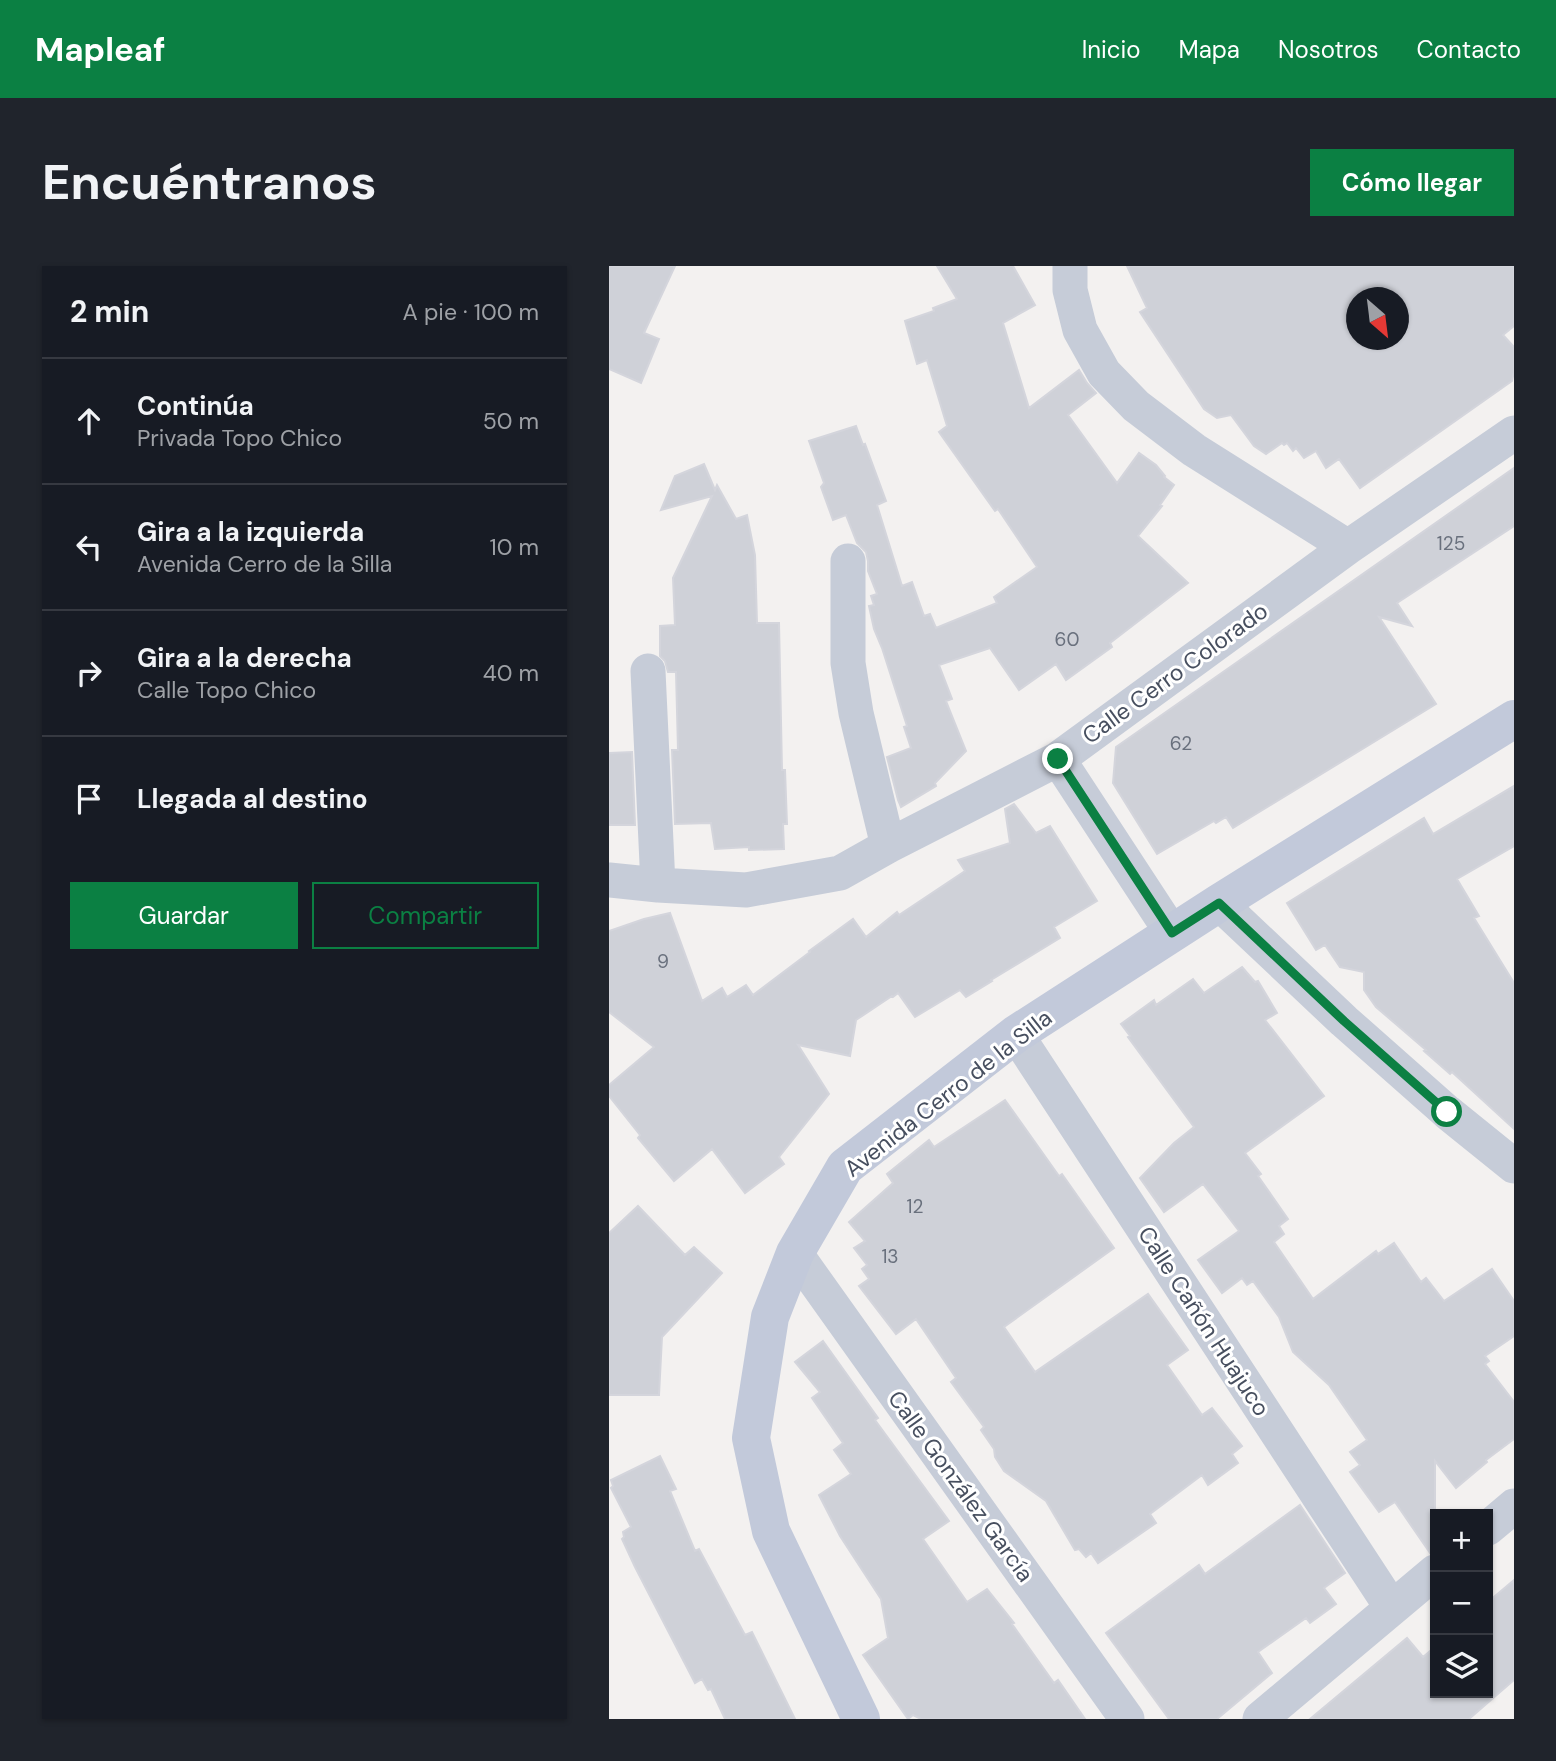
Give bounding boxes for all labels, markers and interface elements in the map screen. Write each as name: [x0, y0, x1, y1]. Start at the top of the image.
text: Mapleaf: [35, 28, 165, 71]
text: Inicio: [1082, 34, 1141, 65]
text: Mapa: [1179, 34, 1240, 65]
text: Nosotros: [1278, 34, 1379, 65]
text: Contacto: [1417, 34, 1521, 65]
button: Cómo llegar: [1310, 149, 1514, 216]
text: Encuéntranos: [42, 150, 377, 214]
north arrow: [1346, 287, 1409, 350]
text: 2 min: [70, 292, 149, 331]
text: A pie · 100 m: [403, 297, 539, 327]
text: Continúa: [137, 389, 254, 423]
icon: ahead: [70, 402, 108, 440]
text: 50 m: [483, 406, 539, 436]
text: Privada Topo Chico: [137, 423, 342, 453]
text: Gira a la izquierda: [137, 515, 364, 549]
icon: left: [70, 528, 108, 566]
house number: 125: [1437, 531, 1465, 556]
text: 10 m: [489, 532, 539, 562]
text: Avenida Cerro de la Silla: [137, 549, 392, 579]
street label: Calle Cerro Colorado: [1076, 596, 1274, 750]
house number: 60: [1055, 627, 1079, 652]
text: Gira a la derecha: [137, 641, 352, 675]
icon: right: [70, 654, 108, 692]
text: 40 m: [483, 658, 539, 688]
text: Calle Topo Chico: [137, 675, 316, 705]
house number: 62: [1170, 731, 1192, 756]
route end: [1042, 743, 1073, 774]
icon: arrive: [70, 780, 108, 818]
text: Llegada al destino: [137, 782, 368, 816]
button: Guardar: [70, 882, 298, 949]
button: Compartir: [312, 882, 539, 949]
house number: 9: [657, 949, 669, 974]
street label: Avenida Cerro de la Silla: [838, 1003, 1058, 1183]
route start: [1431, 1096, 1462, 1127]
house number: 12: [907, 1194, 923, 1219]
street label: Calle Cañón Huajuco: [1131, 1220, 1277, 1422]
house number: 13: [881, 1244, 899, 1269]
street label: Calle González García: [881, 1384, 1041, 1588]
map controls: [1430, 1509, 1493, 1698]
button: +: [1430, 1509, 1493, 1572]
button: −: [1430, 1572, 1493, 1635]
button: layers: [1430, 1635, 1493, 1698]

